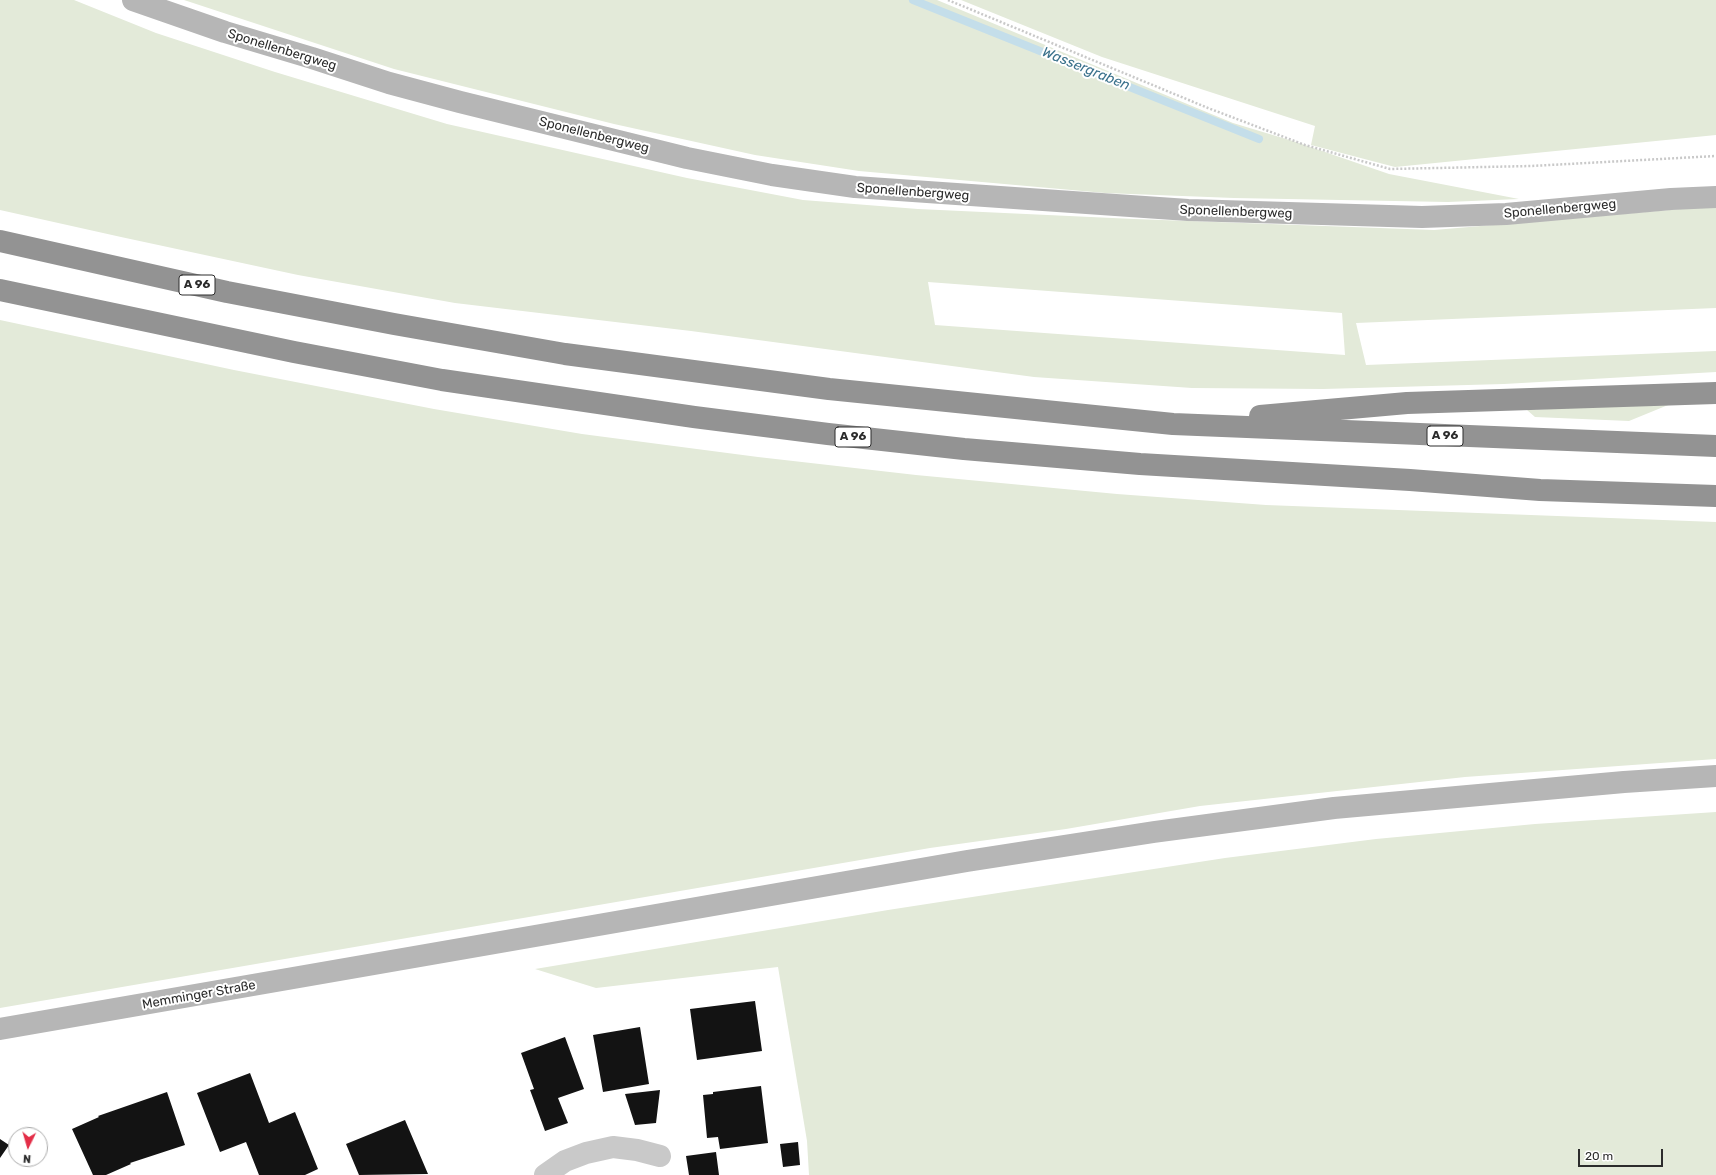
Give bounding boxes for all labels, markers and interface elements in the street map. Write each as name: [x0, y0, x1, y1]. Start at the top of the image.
street label: Sponellenbergweg: [226, 26, 338, 74]
water label: Wassergraben: [1040, 44, 1132, 94]
street label: Sponellenbergweg: [537, 114, 651, 156]
street label: Sponellenbergweg: [856, 180, 970, 204]
street label: Sponellenbergweg: [1503, 196, 1617, 222]
street label: Sponellenbergweg: [1179, 202, 1293, 222]
road number: A 96: [179, 275, 215, 295]
road number: A 96: [1427, 426, 1463, 446]
road number: A 96: [835, 427, 871, 447]
street label: Memminger Straße: [141, 977, 257, 1013]
north arrow: [8, 1127, 48, 1167]
scale bar: [1580, 1141, 1665, 1167]
text: 20 m: [1585, 1149, 1613, 1163]
text: N: [22, 1152, 32, 1165]

